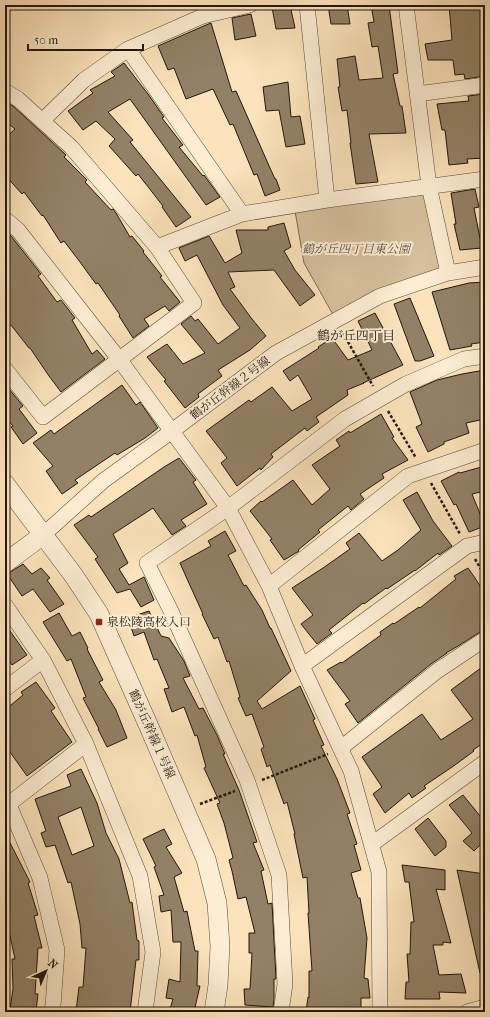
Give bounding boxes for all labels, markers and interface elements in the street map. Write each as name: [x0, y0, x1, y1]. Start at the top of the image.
scale bar: [28, 26, 143, 52]
text: 50 m: [34, 33, 58, 47]
park label: 鶴が丘四丁目東公園: [302, 242, 412, 256]
district label: 鶴が丘四丁目: [317, 328, 395, 343]
street label: 鶴が丘幹線２号線: [187, 354, 273, 422]
place label: 泉松陵高校入口: [107, 615, 191, 629]
marker: 泉松陵高校入口: [94, 617, 104, 627]
street label: 鶴が丘幹線１号線: [126, 687, 178, 781]
north arrow: [26, 951, 66, 991]
text: N: [45, 957, 61, 972]

